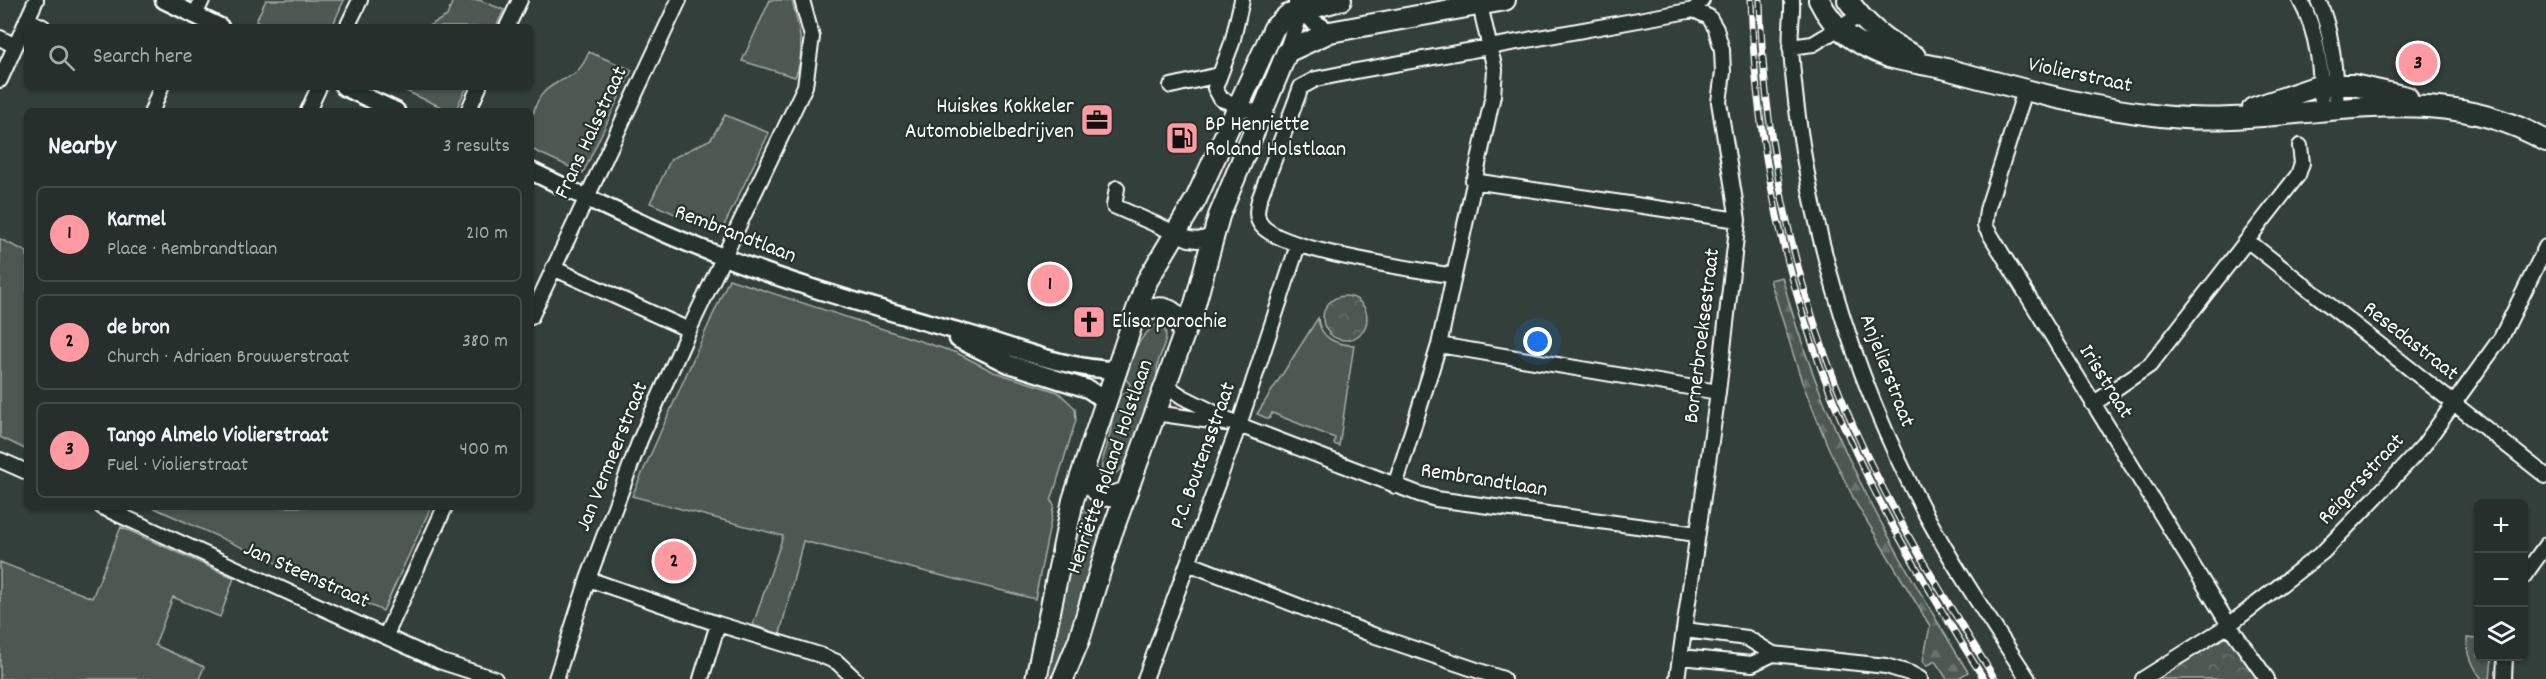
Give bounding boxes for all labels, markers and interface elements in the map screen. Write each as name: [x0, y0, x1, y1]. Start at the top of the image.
search box: [24, 24, 534, 90]
pin: 3: [2398, 40, 2438, 86]
icon: search: [45, 41, 78, 74]
text: Search here: [93, 42, 192, 73]
street label: Violierstraat: [2025, 50, 2135, 102]
street label: Frans Halsstraat: [548, 62, 636, 204]
place label: Huiskes Kokkeler Automobielbedrijven: [905, 92, 1075, 148]
office icon: Huiskes Kokkeler Automobielbedrijven: [1079, 102, 1115, 138]
place label: BP Henriette Roland Holstlaan: [1205, 110, 1346, 166]
fuel station icon: BP Henriette Roland Holstlaan: [1164, 120, 1200, 156]
text: Nearby: [48, 129, 116, 166]
text: 3 results: [443, 133, 510, 161]
street label: Rembrandtlaan: [670, 198, 800, 272]
text: Karmel: [107, 205, 166, 236]
text: 1: [67, 220, 72, 248]
text: 210 m: [466, 220, 508, 248]
text: Place · Rembrandtlaan: [107, 236, 277, 264]
street label: Bornerbroeksestraat: [1677, 247, 1729, 425]
pin: 1: [1030, 262, 1070, 306]
street label: Resedastraat: [2355, 295, 2465, 389]
church icon: Elisa parochie: [1071, 304, 1107, 340]
place label: Elisa parochie: [1112, 307, 1227, 338]
street label: Anjelierstraat: [1850, 310, 1922, 432]
text: de bron: [107, 313, 170, 344]
your location: [1523, 327, 1552, 356]
text: 2: [65, 328, 74, 356]
text: 380 m: [462, 328, 508, 356]
street label: Irisstraat: [2070, 339, 2140, 425]
text: Church · Adriaen Brouwerstraat: [107, 344, 349, 372]
street label: Henriëtte Roland Holstlaan: [1060, 356, 1162, 578]
street label: Jan Vermeerstraat: [569, 378, 657, 536]
street label: P.C. Boutensstraat: [1163, 378, 1245, 534]
text: Tango Almelo Violierstraat: [107, 421, 329, 452]
street label: Reigersstraat: [2311, 427, 2413, 533]
text: 3: [65, 436, 74, 464]
text: 400 m: [460, 436, 508, 464]
text: Fuel · Violierstraat: [107, 452, 248, 480]
street label: Rembrandtlaan: [1418, 456, 1550, 506]
map controls: [2474, 499, 2528, 661]
button: +: [2474, 499, 2528, 553]
street label: Jan Steenstraat: [238, 534, 374, 618]
pin: 2: [654, 538, 694, 584]
button: −: [2474, 553, 2528, 607]
button: layers: [2474, 607, 2528, 661]

